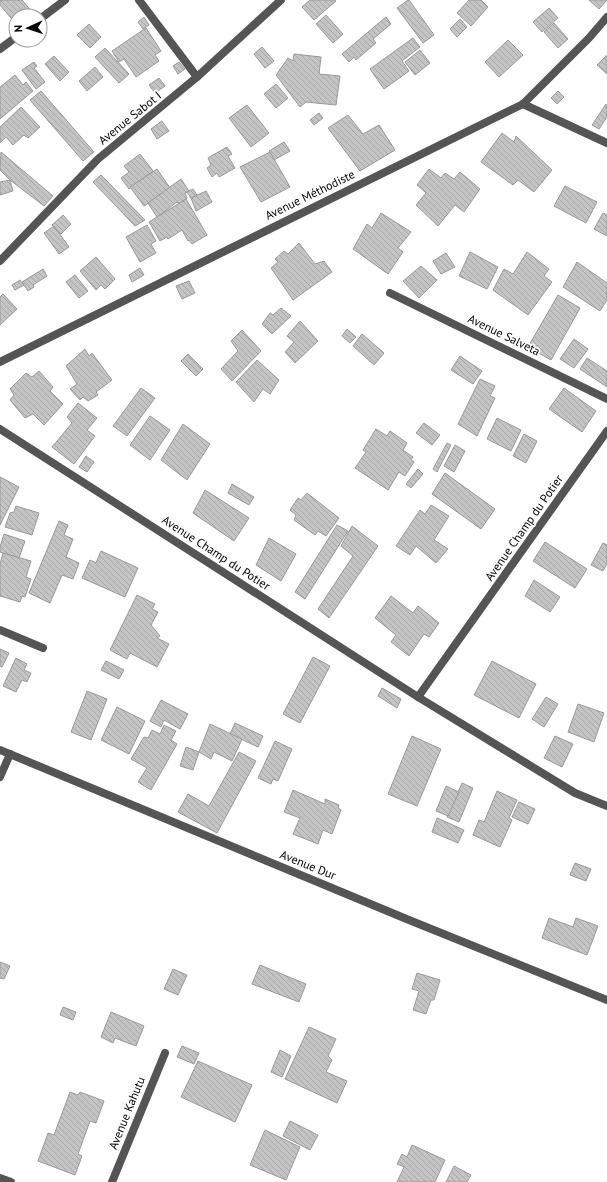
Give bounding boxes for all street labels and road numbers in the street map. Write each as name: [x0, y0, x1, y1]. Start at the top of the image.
street label: Avenue Sabot I: [95, 88, 164, 148]
street label: Avenue Méthodiste: [262, 166, 357, 223]
street label: Avenue Salveta: [466, 311, 543, 358]
street label: Avenue Champ du Potier: [481, 472, 566, 584]
street label: Avenue Champ du Potier: [159, 512, 273, 593]
street label: Avenue Dur: [278, 847, 338, 883]
street label: Avenue Kahutu: [105, 1074, 148, 1151]

